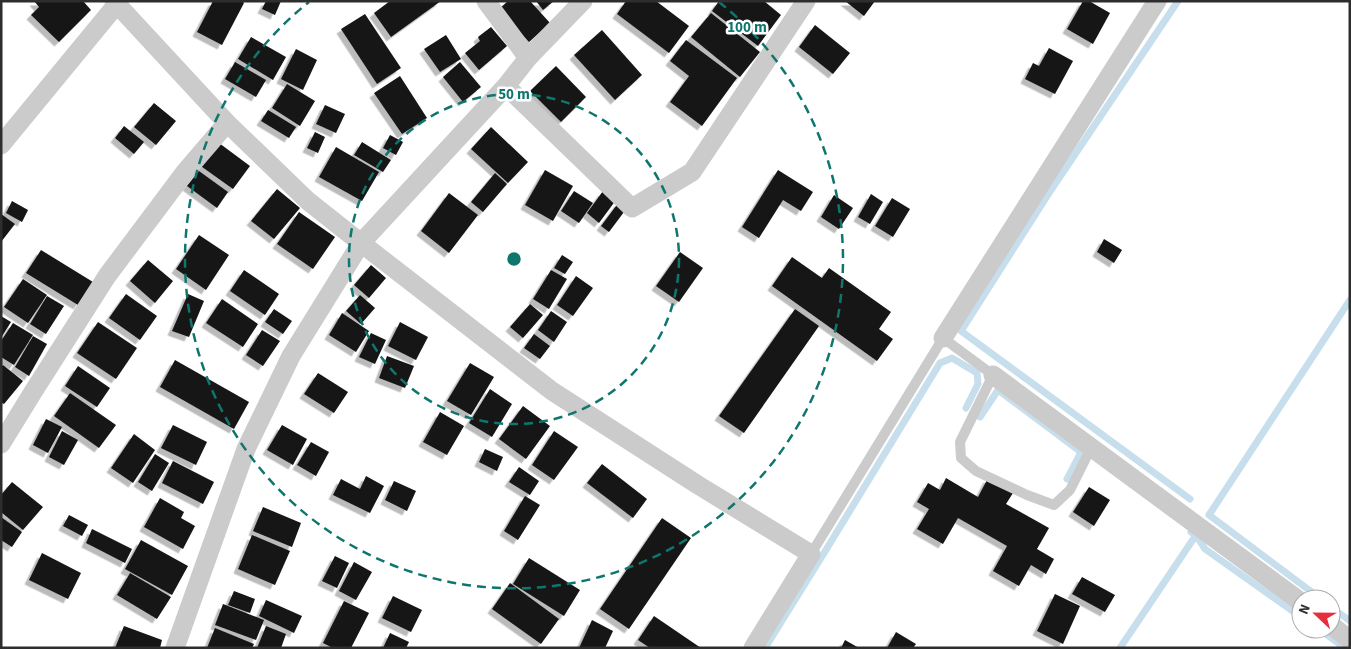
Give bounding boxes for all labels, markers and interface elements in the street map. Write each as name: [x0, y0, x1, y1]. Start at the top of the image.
text: 100 m: [727, 17, 767, 38]
text: 50 m: [498, 84, 530, 105]
centre of rings: [505, 250, 523, 268]
north arrow: [1291, 589, 1341, 639]
text: N: [1294, 601, 1316, 618]

